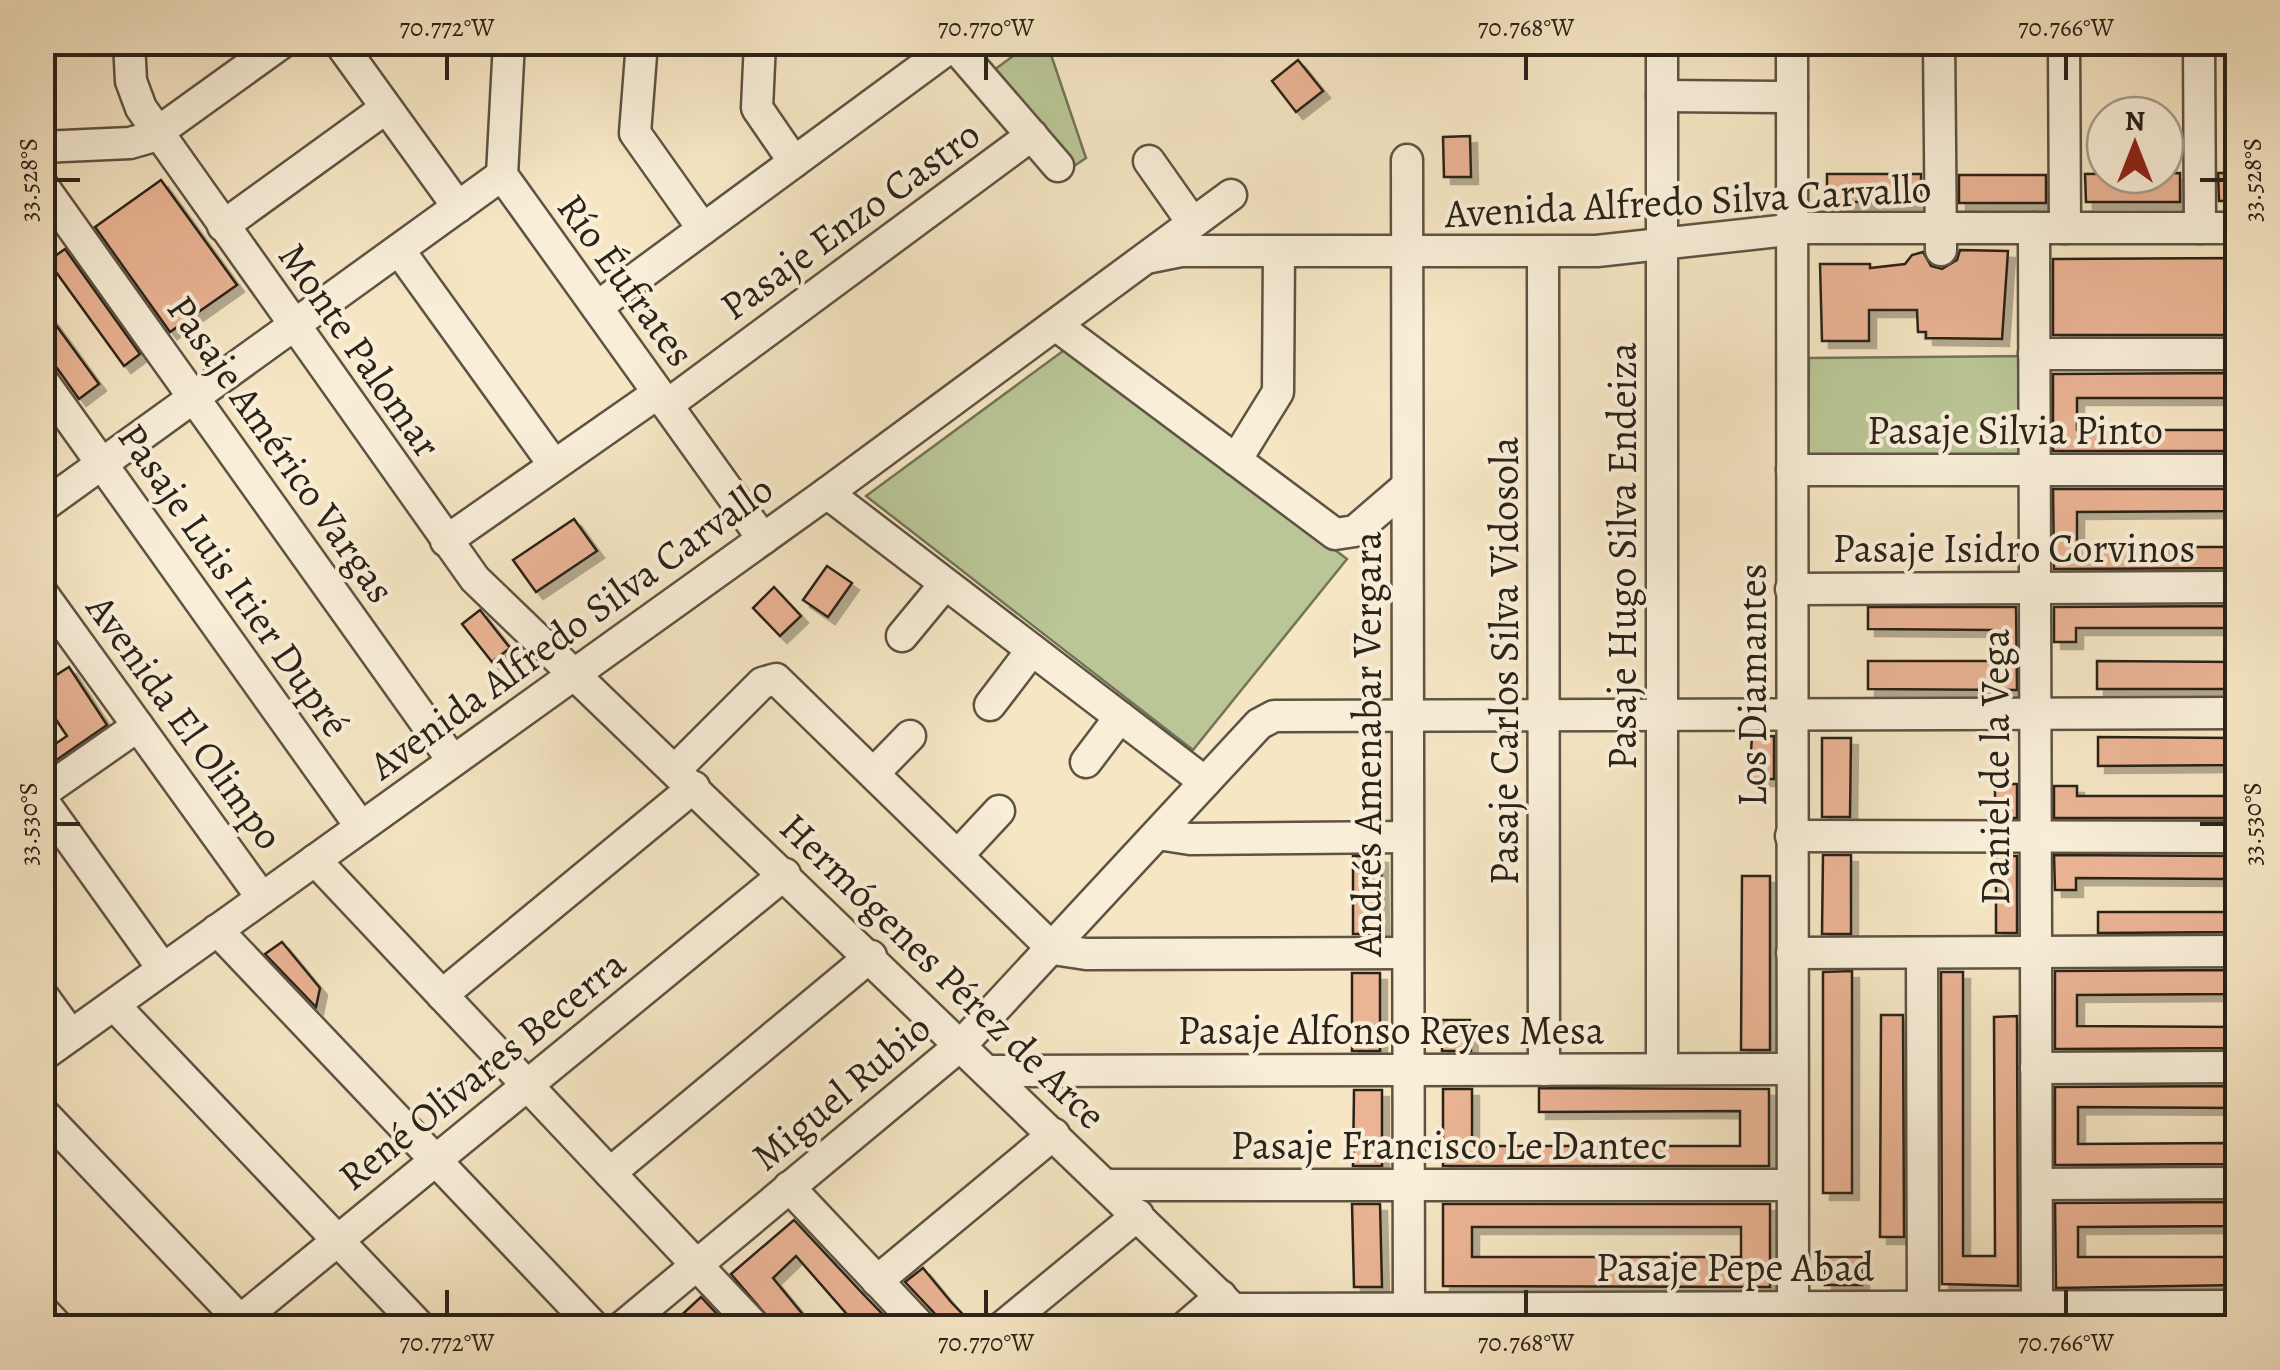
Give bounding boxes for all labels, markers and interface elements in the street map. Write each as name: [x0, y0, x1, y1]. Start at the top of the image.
text: 70.772°W: [399, 11, 495, 45]
text: 70.770°W: [938, 11, 1035, 45]
text: 70.768°W: [1478, 11, 1575, 45]
text: 70.766°W: [2018, 11, 2115, 45]
north arrow: [2085, 95, 2185, 195]
text: N: [2125, 102, 2145, 140]
street label: Pasaje Enzo Castro: [709, 107, 991, 333]
text: 33.528°S: [12, 138, 46, 222]
text: 33.528°S: [2236, 138, 2270, 222]
street label: Avenida Alfredo Silva Carvallo: [1442, 161, 1933, 241]
street label: Río Éufrates: [545, 182, 707, 378]
street label: Monte Palomar: [266, 232, 454, 468]
street label: Pasaje Américo Vargas: [154, 284, 408, 614]
street label: Pasaje Hugo Silva Endeiza: [1595, 342, 1650, 770]
street label: Pasaje Silvia Pinto: [1867, 403, 2163, 458]
street label: Pasaje Luis Itier Dupré: [105, 412, 363, 748]
street label: Pasaje Carlos Silva Vidosola: [1477, 436, 1532, 885]
street label: Avenida Alfredo Silva Carvallo: [357, 462, 784, 793]
street label: Pasaje Isidro Corvinos: [1833, 521, 2195, 576]
street label: Andrés Amenabar Vergara: [1340, 531, 1395, 958]
street label: Los Diamantes: [1725, 563, 1780, 807]
street label: Avenida El Olimpo: [73, 582, 296, 861]
street label: Daniel de la Vega: [1968, 629, 2023, 905]
text: 33.530°S: [12, 782, 46, 866]
text: 33.530°S: [2236, 782, 2270, 866]
street label: Hermógenes Pérez de Arce: [768, 800, 1118, 1142]
street label: René Olivares Becerra: [327, 937, 637, 1203]
street label: Miguel Rubio: [740, 1001, 942, 1183]
street label: Pasaje Alfonso Reyes Mesa: [1178, 1003, 1605, 1058]
street label: Pasaje Francisco Le Dantec: [1231, 1118, 1668, 1173]
street label: Pasaje Pepe Abad: [1596, 1240, 1875, 1295]
text: 70.772°W: [399, 1326, 495, 1360]
text: 70.770°W: [938, 1326, 1035, 1360]
text: 70.768°W: [1478, 1326, 1575, 1360]
text: 70.766°W: [2018, 1326, 2115, 1360]

